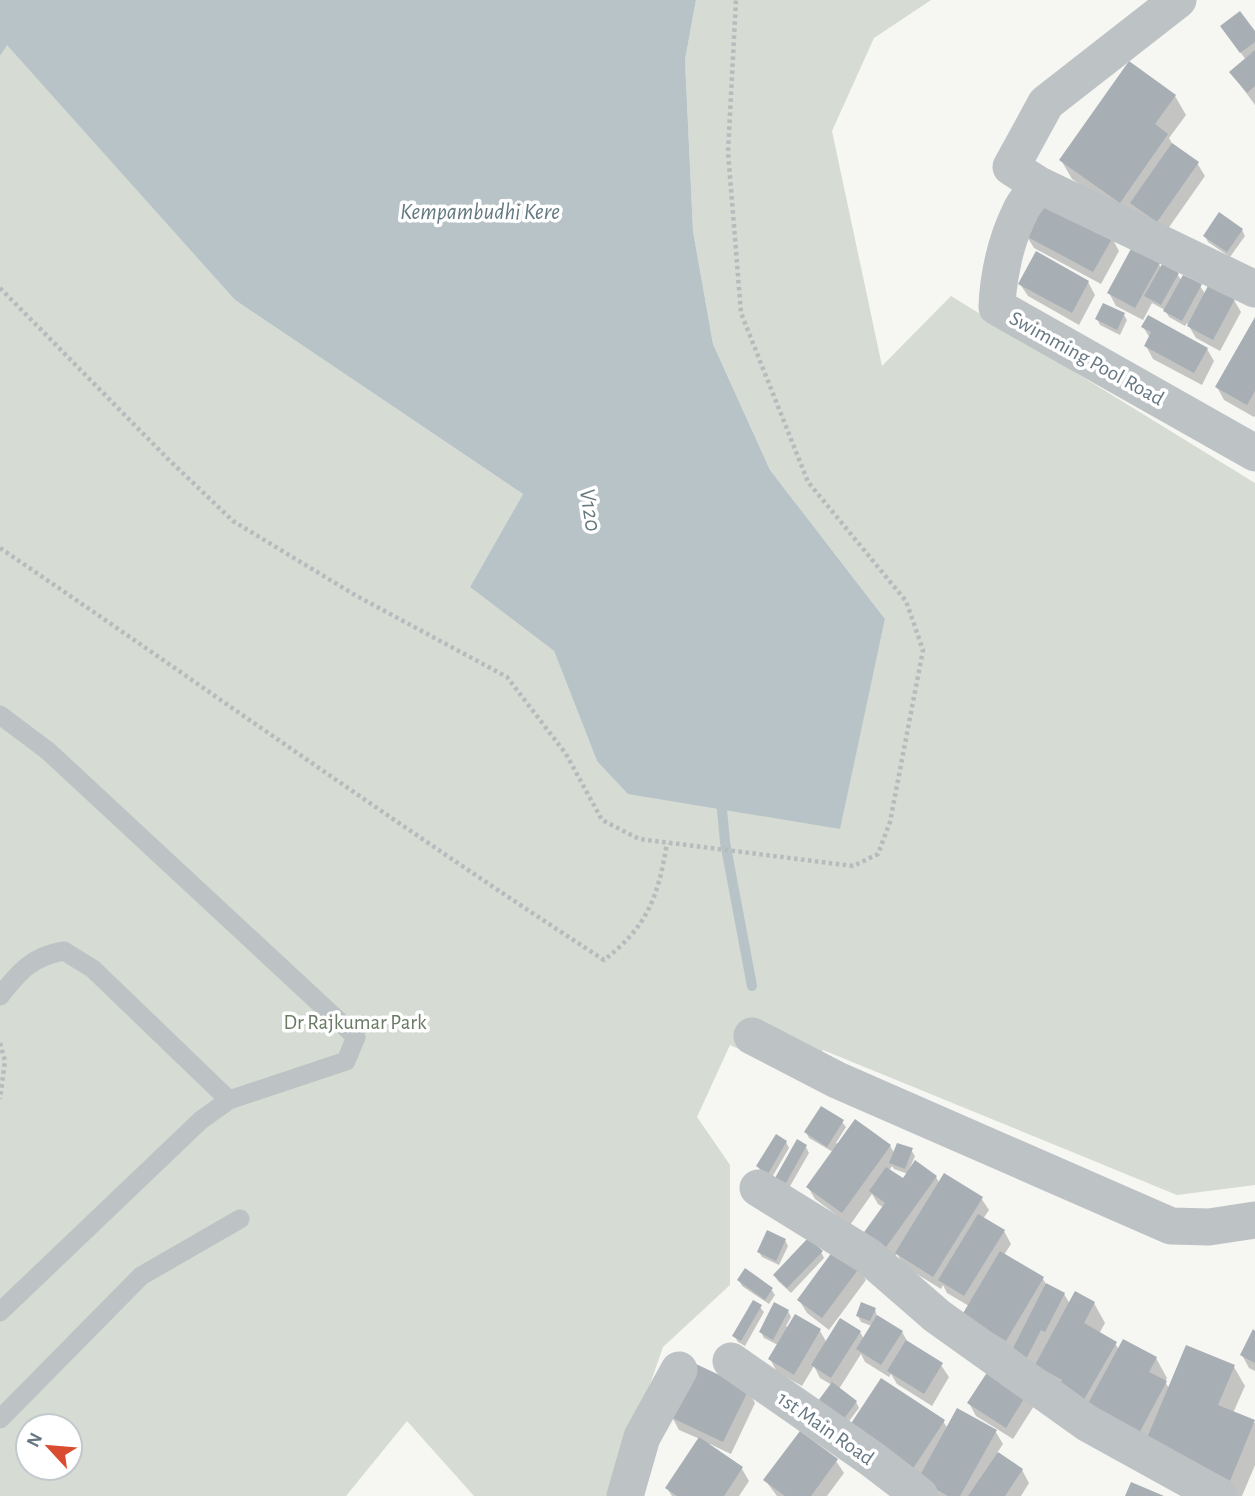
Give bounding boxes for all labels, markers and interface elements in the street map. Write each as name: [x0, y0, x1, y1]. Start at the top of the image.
water label: Kempambudhi Kere: [400, 201, 560, 224]
street label: Swimming Pool Road: [1006, 307, 1168, 410]
water label: V120: [575, 487, 604, 533]
park label: Dr Rajkumar Park: [283, 1012, 427, 1033]
street label: 1st Main Road: [774, 1388, 878, 1469]
north arrow: [14, 1412, 84, 1482]
text: N: [24, 1430, 47, 1450]

